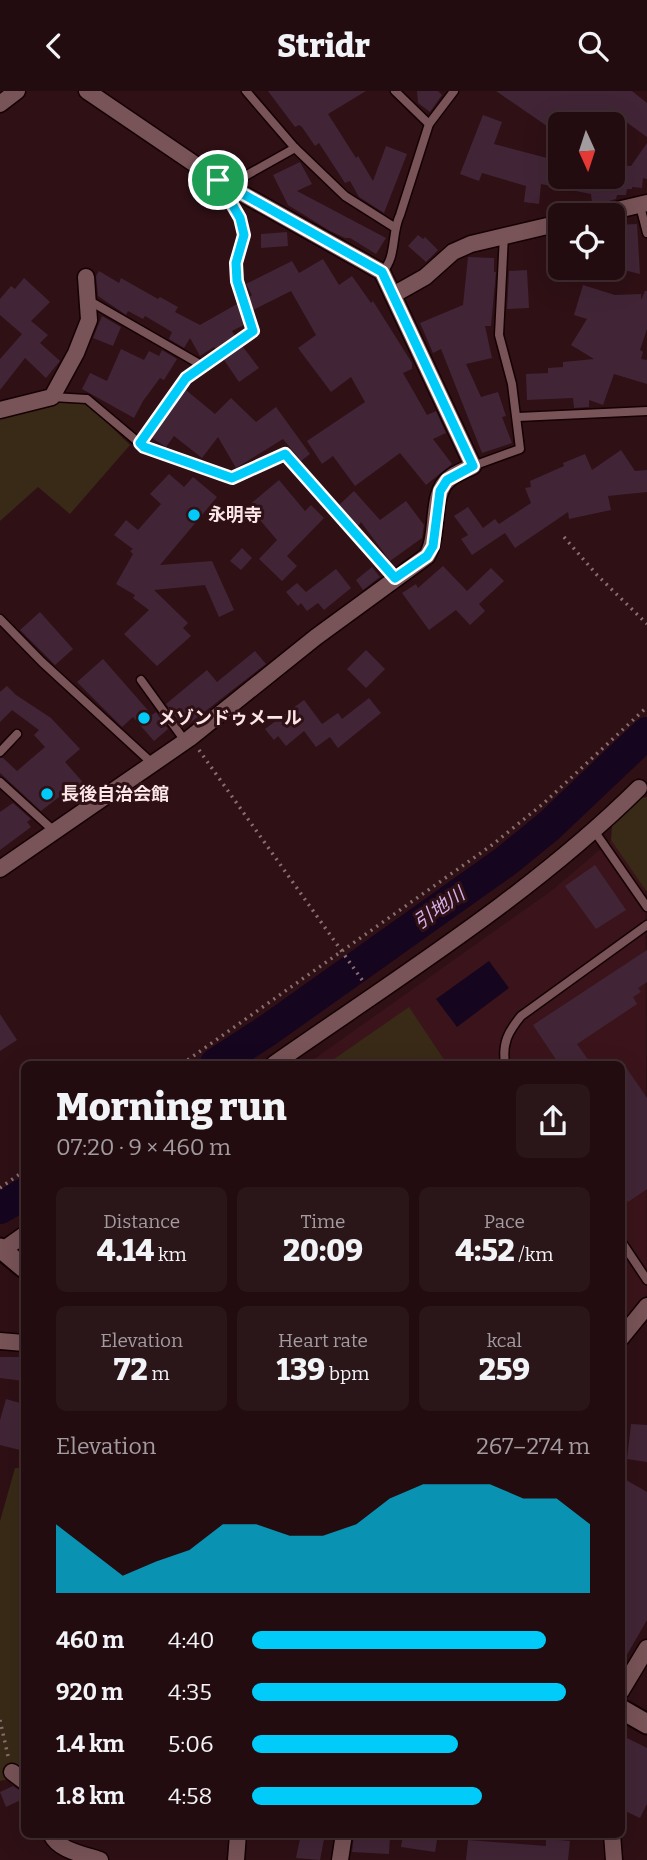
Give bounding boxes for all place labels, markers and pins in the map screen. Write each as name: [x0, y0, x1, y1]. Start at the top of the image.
pin: [188, 150, 248, 210]
place label: 永明寺: [208, 504, 262, 526]
marker: 永明寺: [186, 507, 202, 523]
place label: メゾンドゥメール: [158, 707, 302, 729]
marker: メゾンドゥメール: [136, 710, 152, 726]
place label: 長後自治会館: [61, 783, 169, 805]
marker: 長後自治会館: [39, 786, 55, 802]

